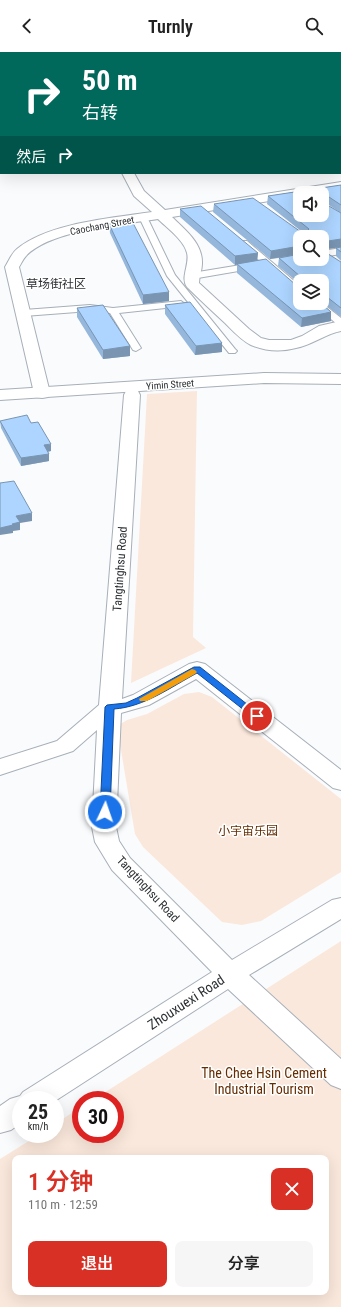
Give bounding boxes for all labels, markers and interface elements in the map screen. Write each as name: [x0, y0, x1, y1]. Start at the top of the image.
icon: back: [16, 15, 38, 37]
icon: search: [303, 15, 325, 37]
text: Turnly: [148, 16, 193, 37]
text: 50 m: [82, 64, 138, 97]
icon: right: [16, 68, 68, 120]
text: 右转: [82, 102, 118, 123]
icon: right: [54, 144, 76, 166]
text: 然后: [16, 148, 46, 166]
map controls: [293, 186, 329, 310]
button: sound: [293, 186, 329, 222]
street label: Caochang Street: [69, 214, 135, 237]
button: search: [293, 230, 329, 266]
button: layers: [293, 274, 329, 310]
district label: 草场街社区: [26, 277, 86, 291]
street label: Yimin Street: [146, 377, 194, 392]
street label: Tangtinghsu Road: [110, 526, 130, 612]
pin: [240, 699, 274, 733]
icon: arrive: [246, 705, 268, 727]
position arrow: [84, 791, 126, 833]
park label: 小宇宙乐园: [218, 824, 278, 838]
street label: Tangtinghsu Road: [114, 853, 182, 925]
street label: Zhouxuexi Road: [145, 971, 227, 1033]
park label: The Chee Hsin Cement Industrial Tourism: [201, 1065, 327, 1097]
speed limit sign: 30: [72, 1091, 124, 1143]
text: 25: [28, 1100, 48, 1124]
text: km/h: [28, 1121, 48, 1132]
text: 1 分钟: [28, 1168, 94, 1196]
button: close: [271, 1168, 313, 1210]
text: 110 m · 12:59: [28, 1197, 98, 1212]
button: 退出: [28, 1241, 167, 1287]
button: 分享: [175, 1241, 313, 1287]

